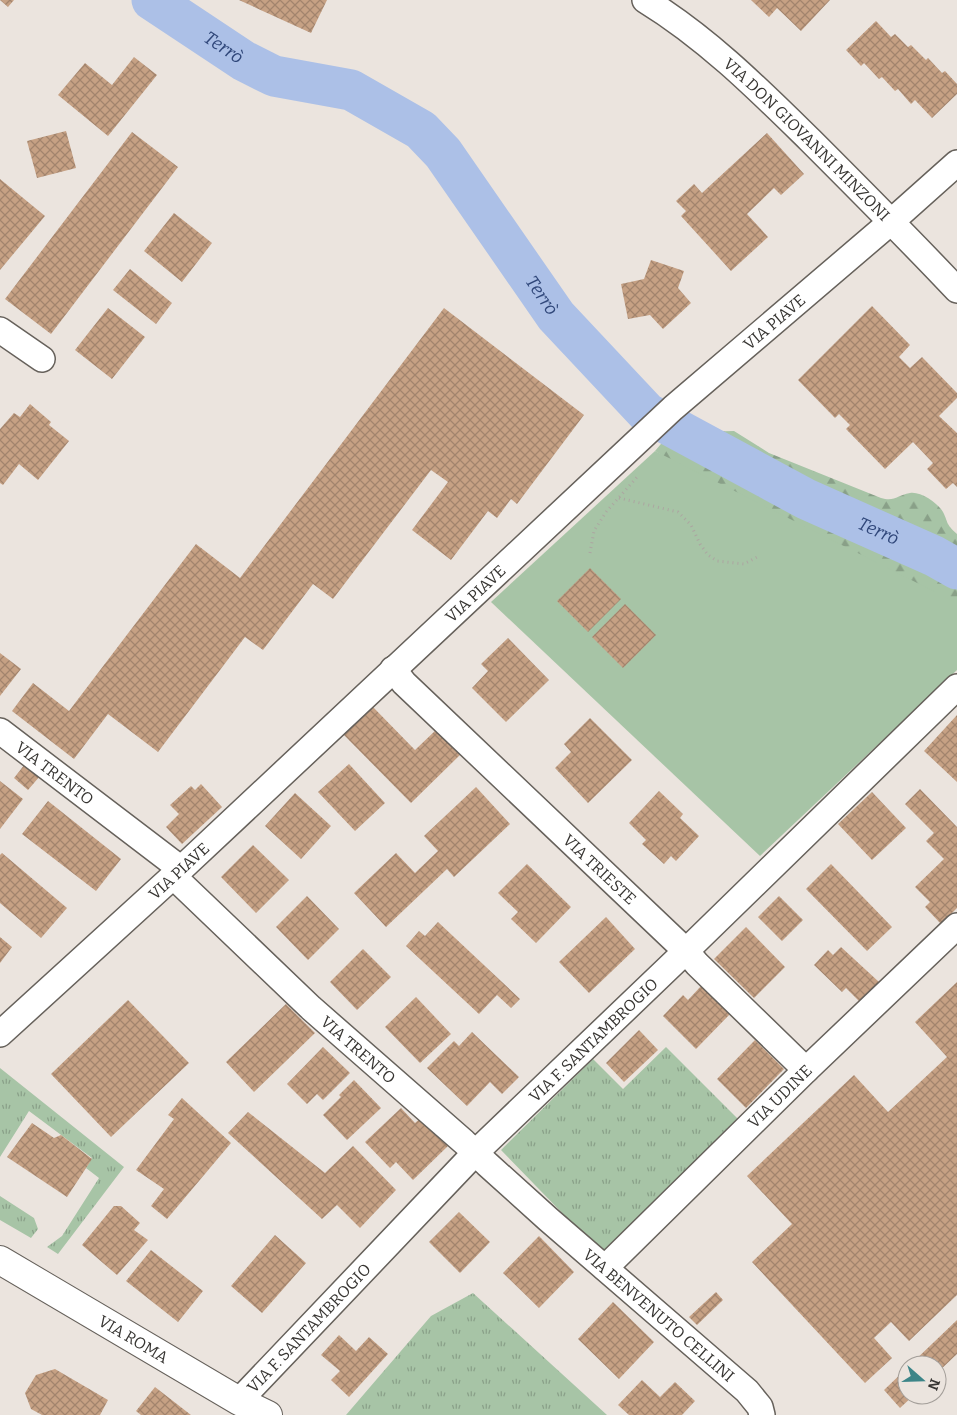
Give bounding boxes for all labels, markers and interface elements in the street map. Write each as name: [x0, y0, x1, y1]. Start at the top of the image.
water label: Terrò: [200, 27, 248, 69]
street label: VIA DON GIOVANNI MINZONI: [720, 54, 894, 224]
water label: Terrò: [521, 272, 563, 319]
street label: VIA PIAVE: [739, 290, 809, 353]
water label: Terrò: [854, 512, 902, 550]
street label: VIA PIAVE: [441, 561, 509, 626]
street label: VIA TRENTO: [12, 737, 98, 809]
street label: VIA TRIESTE: [559, 830, 640, 908]
street label: VIA PIAVE: [145, 838, 213, 903]
street label: VIA F. SANTAMBROGIO: [525, 974, 662, 1106]
street label: VIA TRENTO: [317, 1012, 400, 1087]
street label: VIA UDINE: [744, 1061, 815, 1132]
street label: VIA BENVENUTO CELLINI: [580, 1244, 738, 1385]
street label: VIA F. SANTAMBROGIO: [243, 1259, 375, 1396]
street label: VIA ROMA: [95, 1311, 172, 1367]
north arrow: [897, 1355, 947, 1405]
text: N: [924, 1376, 944, 1392]

